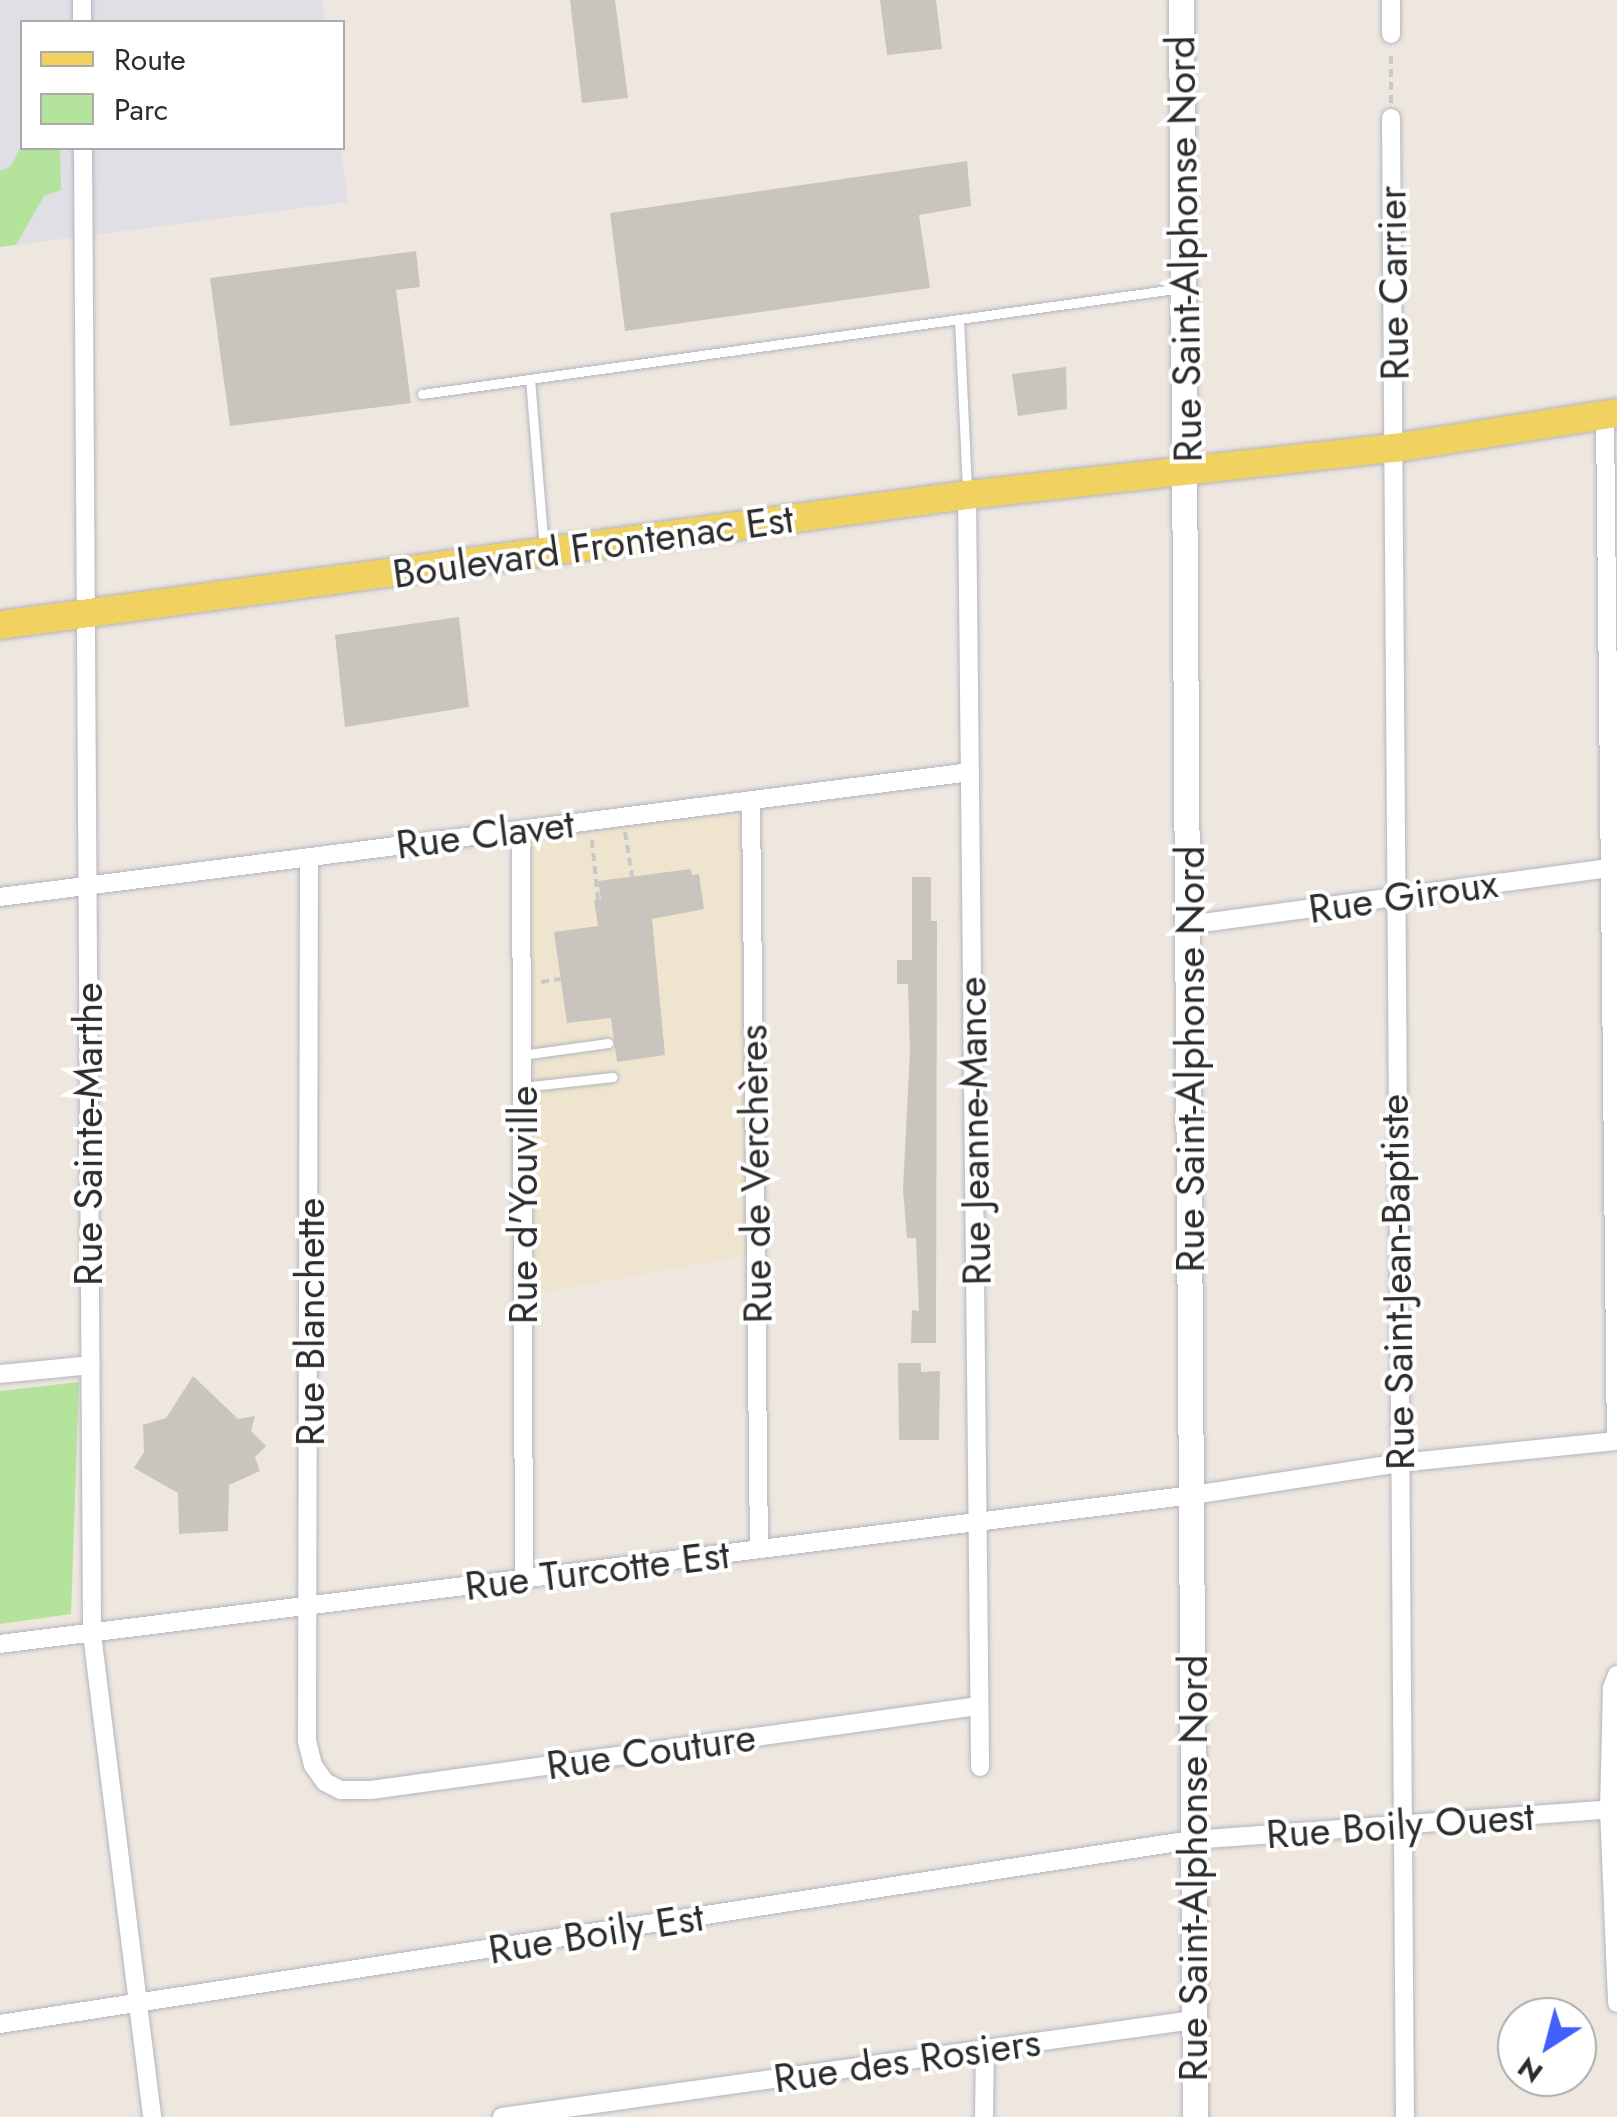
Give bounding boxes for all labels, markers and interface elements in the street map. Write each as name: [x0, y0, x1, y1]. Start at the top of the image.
legend: [20, 20, 345, 150]
street label: Rue Saint-Alphonse Nord: [1156, 35, 1212, 463]
text: Route: [114, 38, 186, 81]
text: Parc: [114, 88, 168, 131]
street label: Rue Carrier: [1367, 185, 1419, 381]
street label: Boulevard Frontenac Est: [390, 494, 796, 598]
street label: Rue Clavet: [393, 799, 577, 869]
street label: Rue Saint-Alphonse Nord: [1166, 846, 1214, 1272]
street label: Rue Giroux: [1306, 859, 1500, 933]
street label: Rue Jeanne-Mance: [947, 976, 1001, 1286]
street label: Rue Sainte-Marthe: [64, 982, 112, 1286]
street label: Rue de Verchères: [728, 1024, 782, 1324]
street label: Rue d'Youville: [499, 1086, 547, 1324]
street label: Rue Saint-Jean-Baptiste: [1370, 1094, 1424, 1470]
street label: Rue Blanchette: [286, 1198, 334, 1446]
street label: Rue Turcotte Est: [462, 1530, 732, 1610]
street label: Rue Saint-Alphonse Nord: [1169, 1655, 1217, 2081]
street label: Rue Couture: [543, 1713, 759, 1789]
street label: Rue Boily Ouest: [1265, 1792, 1535, 1858]
street label: Rue Boily Est: [485, 1892, 707, 1974]
north arrow: [1497, 1997, 1597, 2097]
street label: Rue des Rosiers: [771, 2018, 1043, 2102]
text: N: [1509, 2047, 1551, 2093]

